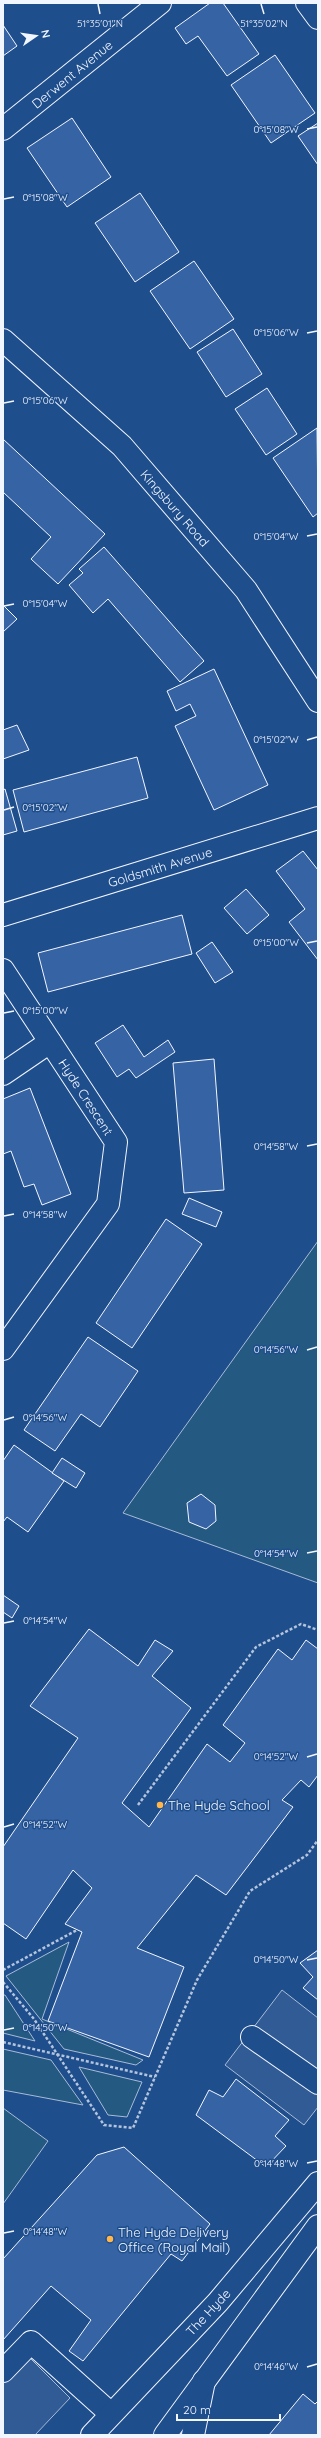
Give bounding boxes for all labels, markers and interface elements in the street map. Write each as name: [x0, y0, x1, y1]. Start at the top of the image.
north arrow: [16, 16, 56, 56]
text: 51°35'01"N: [77, 17, 123, 30]
text: 51°35'02"N: [240, 17, 288, 30]
text: N: [38, 28, 53, 39]
street label: Derwent Avenue: [28, 36, 116, 112]
text: 0°15'08"W: [253, 123, 299, 136]
text: 0°15'08"W: [22, 191, 68, 204]
text: 0°15'06"W: [253, 326, 299, 339]
text: 0°15'06"W: [22, 394, 68, 407]
street label: Kingsbury Road: [137, 466, 213, 550]
text: 0°15'04"W: [253, 530, 299, 543]
text: 0°15'04"W: [22, 597, 68, 610]
text: 0°15'02"W: [253, 733, 299, 746]
text: 0°15'02"W: [22, 801, 68, 814]
street label: Goldsmith Avenue: [106, 844, 214, 890]
text: 0°15'00"W: [253, 936, 299, 949]
text: 0°15'00"W: [22, 1004, 68, 1017]
street label: Hyde Crescent: [55, 1056, 117, 1138]
text: 0°14'58"W: [254, 1140, 299, 1153]
text: 0°14'58"W: [23, 1208, 68, 1221]
text: 0°14'56"W: [254, 1343, 299, 1356]
text: 0°14'56"W: [23, 1411, 68, 1424]
text: 0°14'54"W: [254, 1547, 298, 1560]
text: 0°14'54"W: [23, 1614, 67, 1627]
text: 0°14'52"W: [254, 1750, 299, 1763]
place label: The Hyde School: [168, 1797, 270, 1813]
marker: The Hyde School: [155, 1800, 165, 1810]
text: 0°14'52"W: [23, 1818, 68, 1831]
text: 0°14'50"W: [254, 1953, 299, 1966]
text: 0°14'50"W: [23, 2021, 68, 2034]
text: 0°14'48"W: [254, 2157, 298, 2170]
place label: The Hyde Delivery Office (Royal Mail): [118, 2224, 230, 2255]
text: 0°14'48"W: [23, 2225, 67, 2238]
marker: The Hyde Delivery Office (Royal Mail): [105, 2234, 115, 2244]
street label: The Hyde: [182, 2285, 234, 2339]
text: 0°14'46"W: [254, 2360, 298, 2373]
scale bar: [177, 2396, 280, 2422]
text: 20 m: [183, 2402, 211, 2417]

